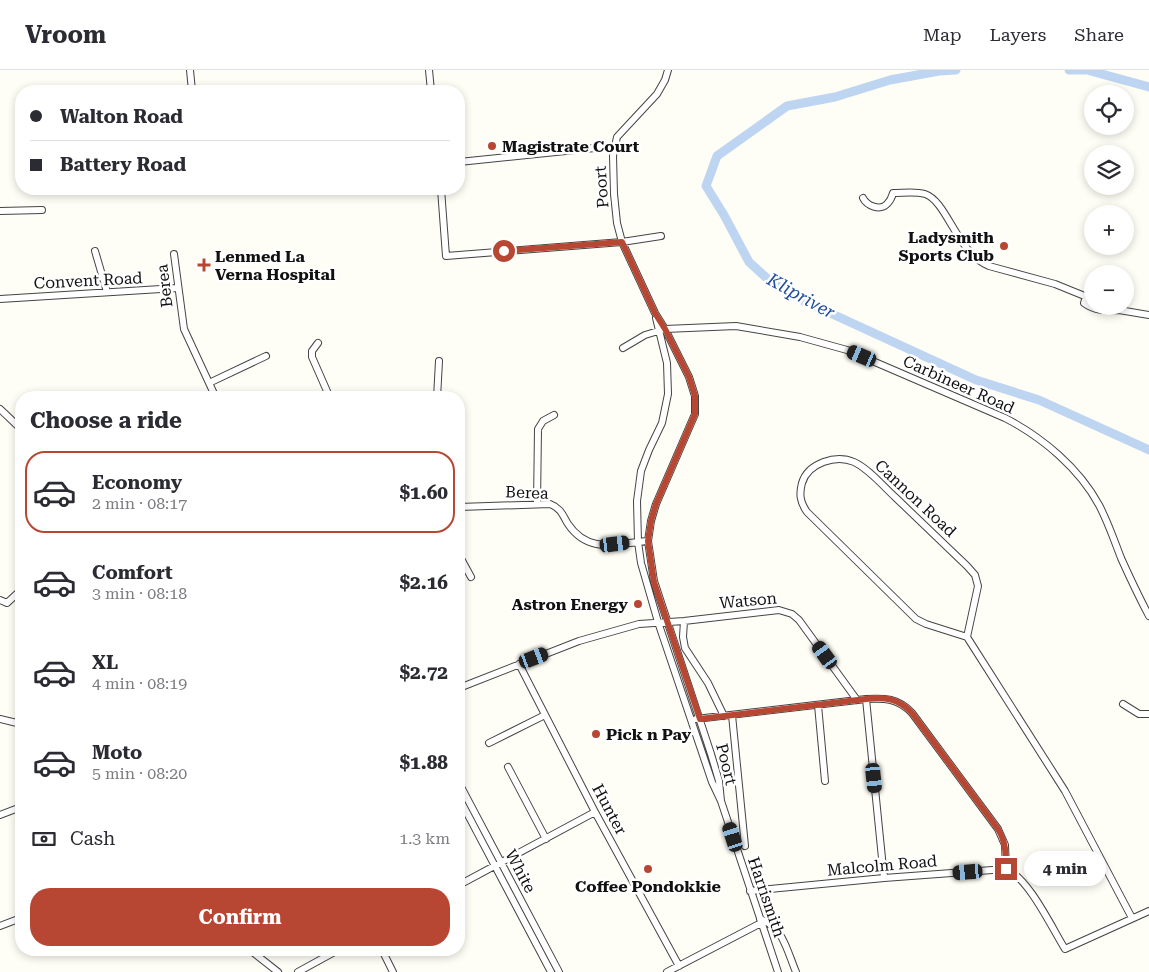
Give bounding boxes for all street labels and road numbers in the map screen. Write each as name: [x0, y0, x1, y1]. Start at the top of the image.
street label: Poort: [591, 165, 612, 209]
street label: Berea: [152, 263, 177, 309]
street label: Convent Road: [33, 268, 143, 293]
street label: Carbineer Road: [900, 351, 1018, 418]
street label: Cannon Road: [871, 456, 960, 541]
street label: Berea: [505, 482, 549, 503]
street label: Watson: [718, 589, 778, 612]
street label: Poort: [712, 741, 741, 787]
street label: Hunter: [588, 781, 631, 838]
street label: White: [501, 846, 540, 896]
street label: Malcolm Road: [826, 851, 938, 880]
street label: Harrismith: [744, 854, 789, 940]

